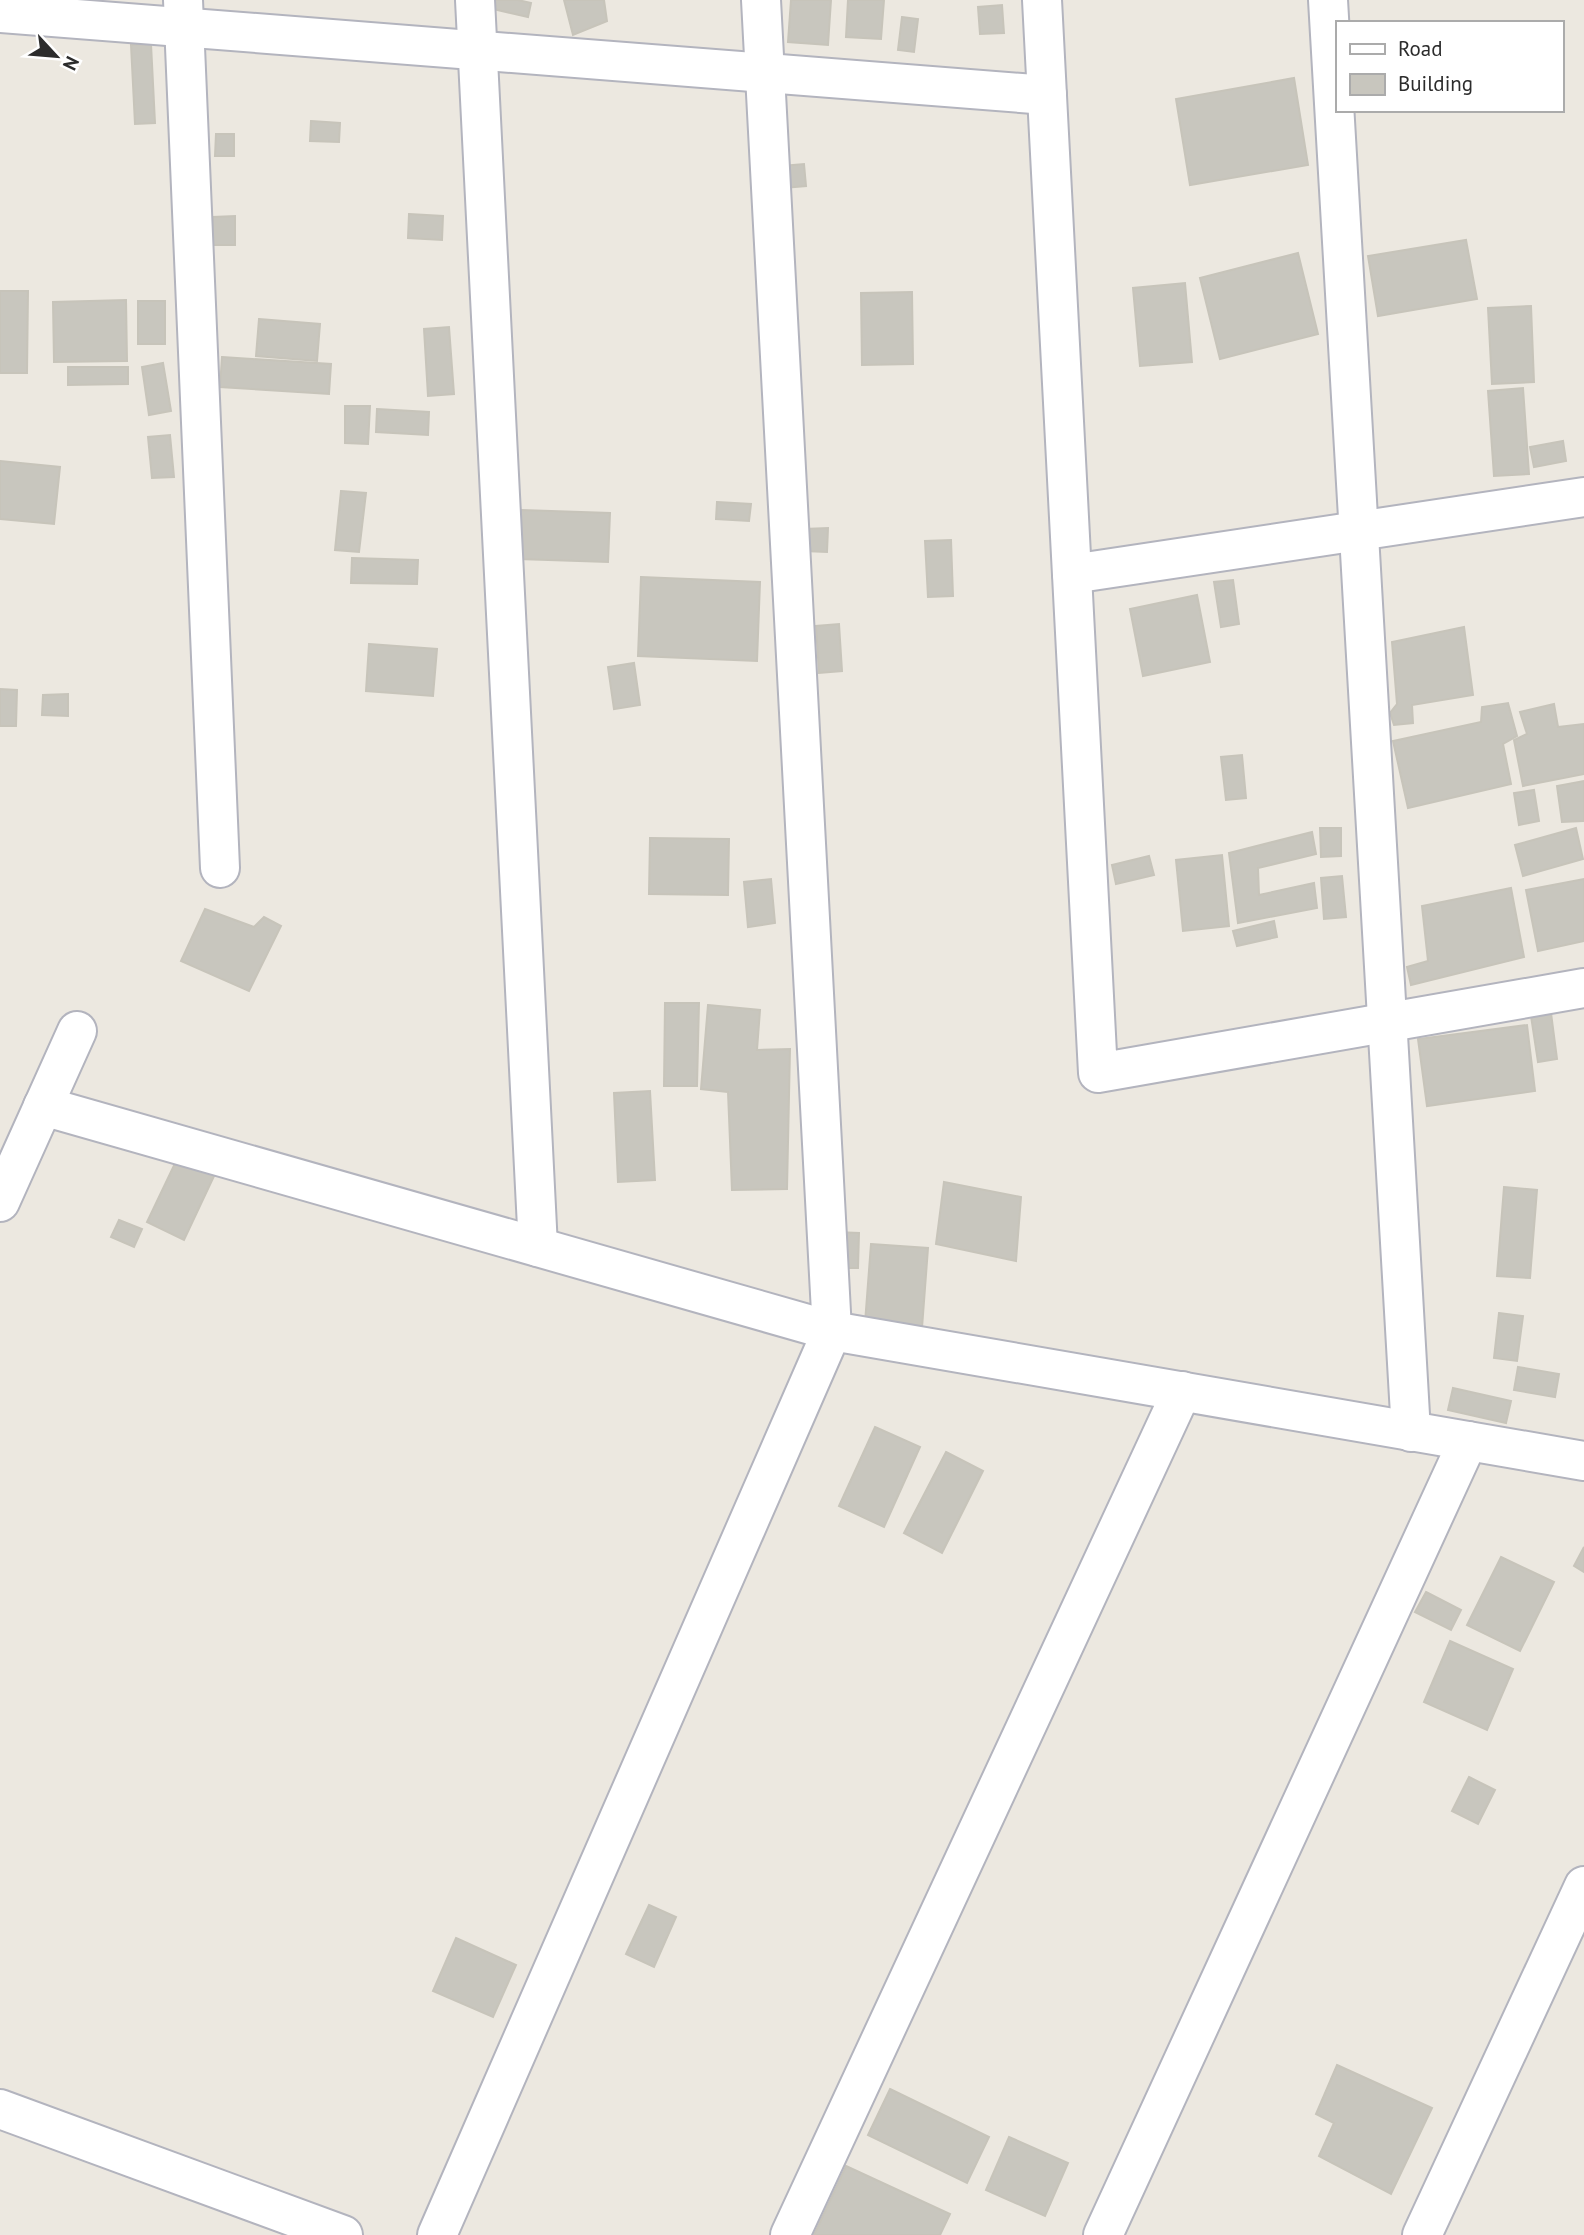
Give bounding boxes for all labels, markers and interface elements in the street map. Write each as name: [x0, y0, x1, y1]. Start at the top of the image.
north arrow: [21, 21, 91, 91]
legend: [1336, 21, 1563, 112]
text: Road: [1398, 35, 1442, 62]
text: N: [58, 53, 85, 74]
text: Building: [1398, 70, 1473, 97]

